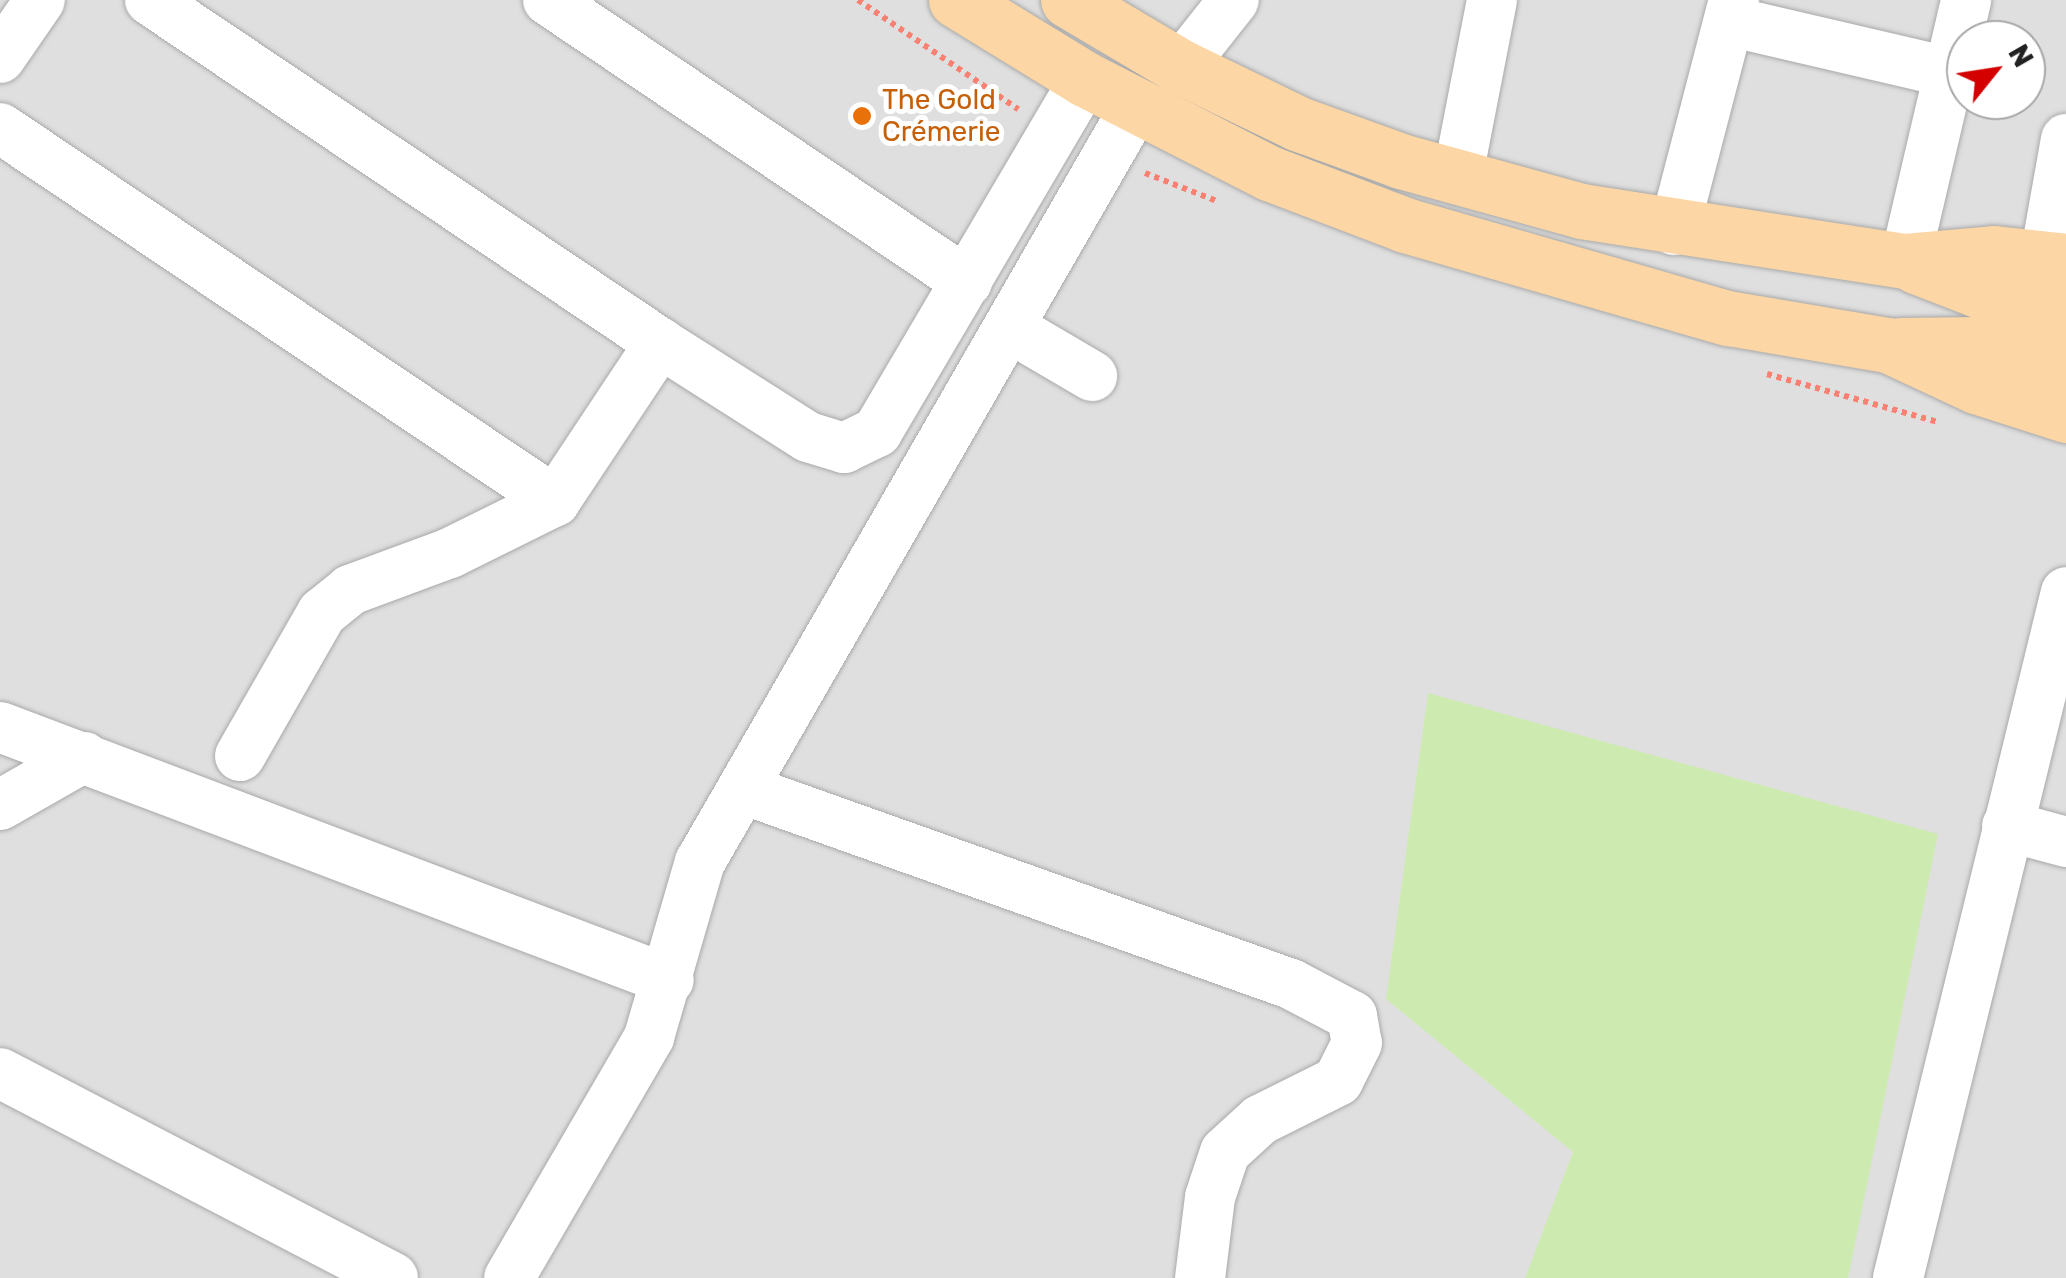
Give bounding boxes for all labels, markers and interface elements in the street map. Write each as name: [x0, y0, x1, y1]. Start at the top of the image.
north arrow: [1946, 20, 2046, 120]
text: N: [2001, 39, 2040, 73]
place label: The Gold Crémerie: [882, 83, 1000, 149]
marker: The Gold Crémerie: [851, 105, 873, 127]

